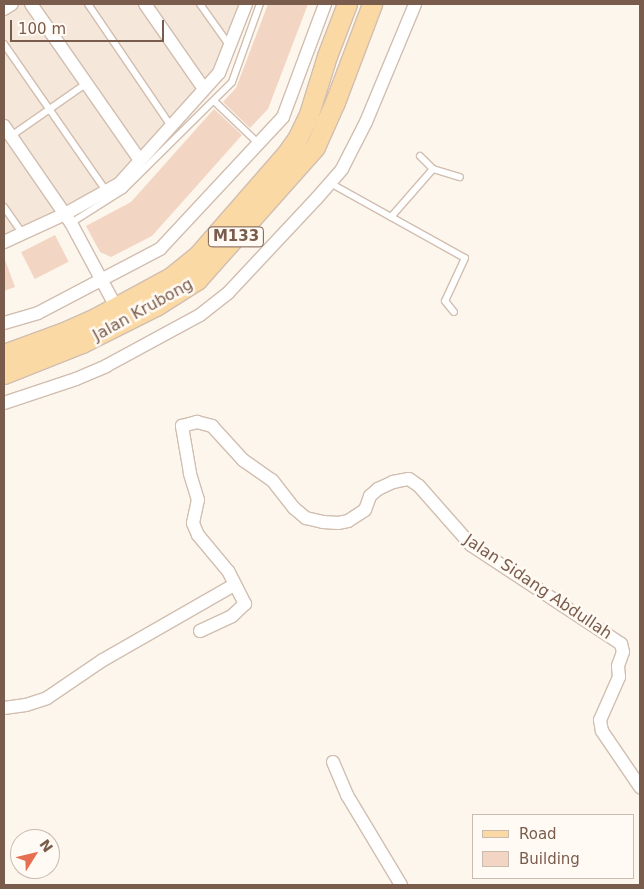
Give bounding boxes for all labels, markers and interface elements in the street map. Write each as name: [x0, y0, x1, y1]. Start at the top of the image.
scale bar: [12, 10, 166, 42]
text: 100 m: [18, 20, 66, 38]
road number: M133: [207, 224, 265, 250]
street label: Jalan Krubong: [90, 275, 196, 345]
street label: Jalan Sidang Abdullah: [460, 530, 616, 644]
legend: [472, 814, 634, 879]
text: Road: [519, 825, 557, 843]
north arrow: [10, 829, 60, 879]
text: N: [36, 836, 56, 855]
text: Building: [519, 850, 580, 868]

